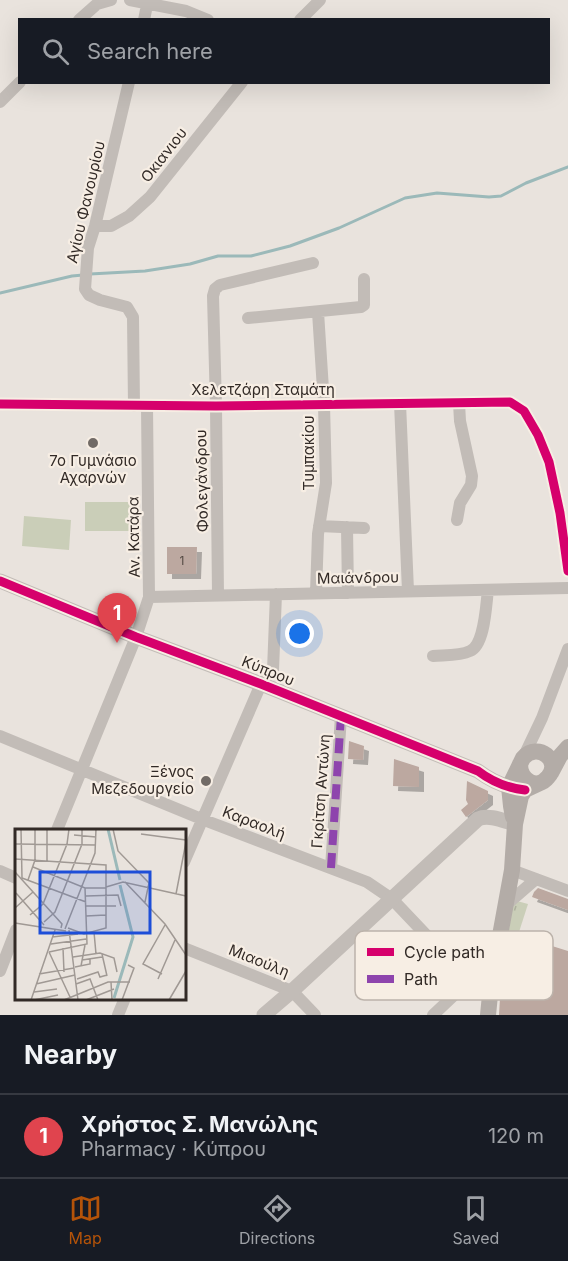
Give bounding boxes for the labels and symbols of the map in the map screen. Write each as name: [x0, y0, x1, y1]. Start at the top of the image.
street label: Οκιανιου: [136, 124, 191, 186]
street label: Αγίου Φανουρίου: [62, 139, 109, 265]
street label: Χελετζάρη Σταμάτη: [191, 380, 335, 399]
street label: Τυμπακίου: [299, 415, 318, 491]
street label: Φολεγάνδρου: [191, 429, 212, 533]
marker: 7ο Γυμνάσιο Αχαρνών: [86, 436, 100, 450]
place label: 7ο Γυμνάσιο Αχαρνών: [49, 451, 137, 487]
street label: Αν. Κατάρα: [123, 496, 144, 578]
house number: 1: [180, 553, 184, 568]
street label: Μαιάνδρου: [317, 567, 399, 588]
pin: 1: [98, 594, 136, 643]
your location: [285, 619, 314, 648]
street label: Κύπρου: [239, 651, 297, 690]
street label: Γκρίτση Αντώνη: [307, 733, 334, 849]
place label: Ξένος Μεζεδουργείο: [91, 762, 194, 798]
marker: Ξένος Μεζεδουργείο: [199, 774, 213, 788]
street label: Καραολή: [220, 802, 288, 843]
inset map: [15, 829, 186, 1000]
legend: [355, 931, 553, 1000]
street label: Μιαούλη: [226, 940, 292, 981]
text: Cycle path: [404, 942, 485, 962]
text: Path: [404, 969, 438, 989]

